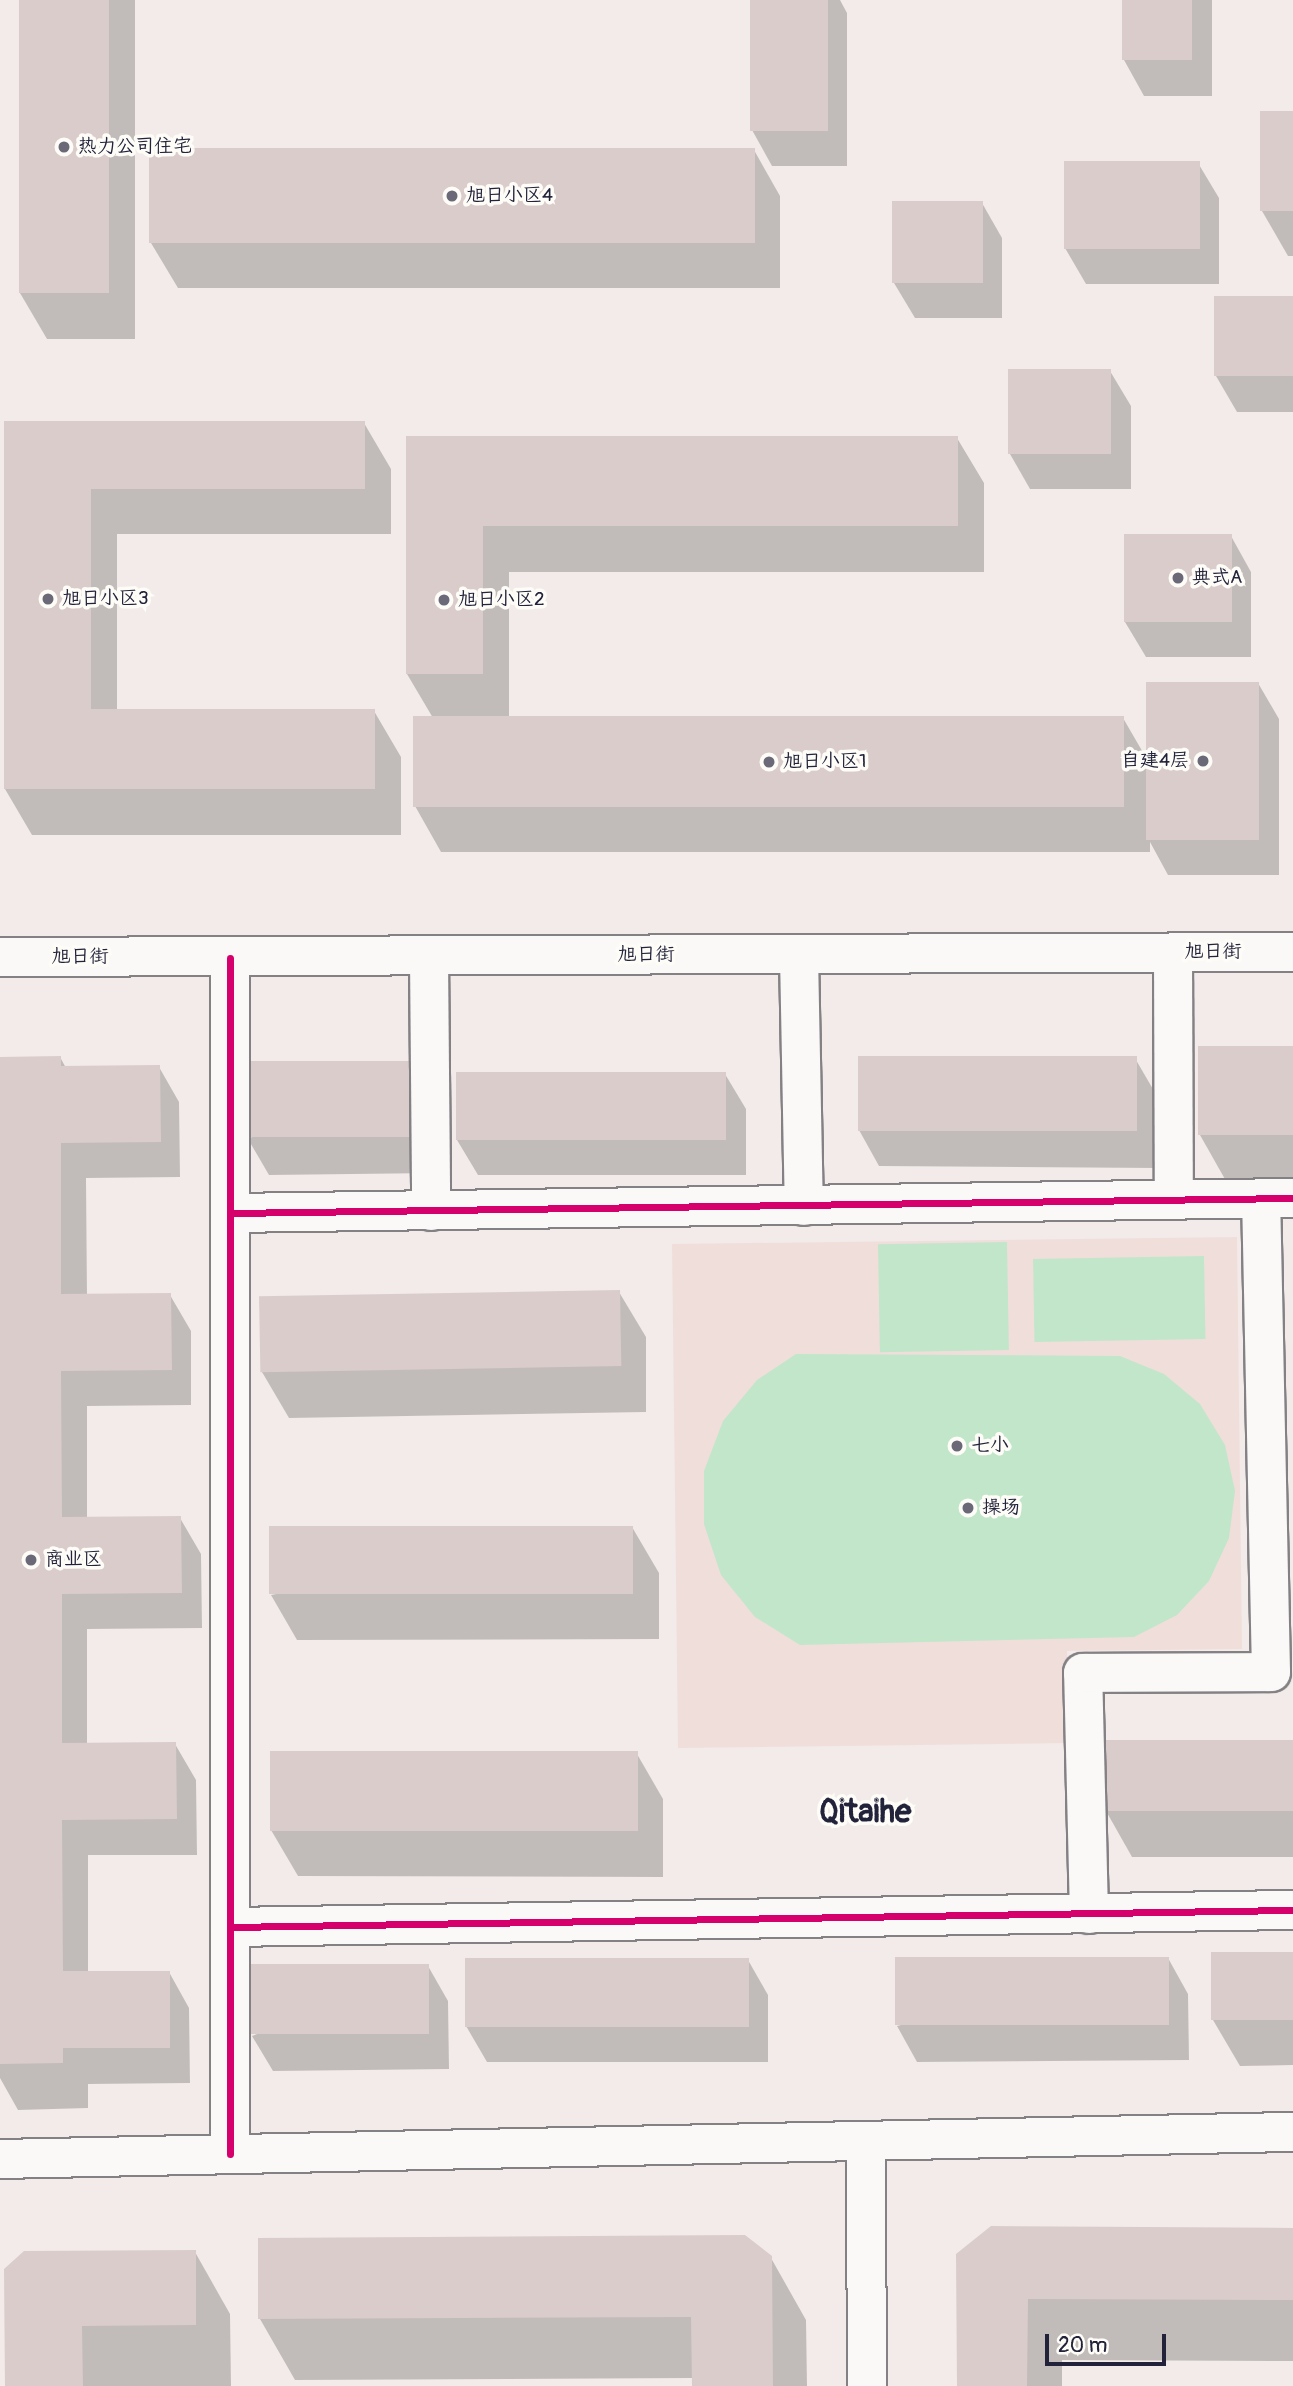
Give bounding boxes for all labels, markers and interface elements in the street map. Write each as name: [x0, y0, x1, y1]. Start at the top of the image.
place label: 热力公司住宅: [78, 136, 192, 158]
marker: 热力公司住宅: [56, 139, 72, 155]
place label: 旭日小区4: [466, 185, 553, 207]
marker: 旭日小区4: [444, 188, 460, 204]
place label: 典式A: [1192, 567, 1242, 589]
marker: 典式A: [1170, 570, 1186, 586]
place label: 旭日小区3: [62, 588, 149, 610]
place label: 旭日小区2: [458, 589, 545, 611]
marker: 旭日小区3: [40, 591, 56, 607]
marker: 旭日小区2: [436, 592, 452, 608]
place label: 自建4层: [1121, 750, 1189, 772]
place label: 旭日小区1: [783, 751, 866, 773]
marker: 自建4层: [1195, 753, 1211, 769]
marker: 旭日小区1: [761, 754, 777, 770]
street label: 旭日街: [1185, 941, 1241, 963]
street label: 旭日街: [618, 944, 674, 966]
street label: 旭日街: [52, 946, 108, 968]
place label: 七小: [971, 1435, 1009, 1457]
marker: 七小: [949, 1438, 965, 1454]
place label: 操场: [982, 1497, 1020, 1519]
marker: 操场: [960, 1500, 976, 1516]
place label: 商业区: [45, 1549, 102, 1571]
marker: 商业区: [23, 1552, 39, 1568]
district label: Qitaihe: [819, 1792, 911, 1832]
scale bar: [1048, 2320, 1169, 2364]
text: 20 m: [1058, 2332, 1107, 2359]

